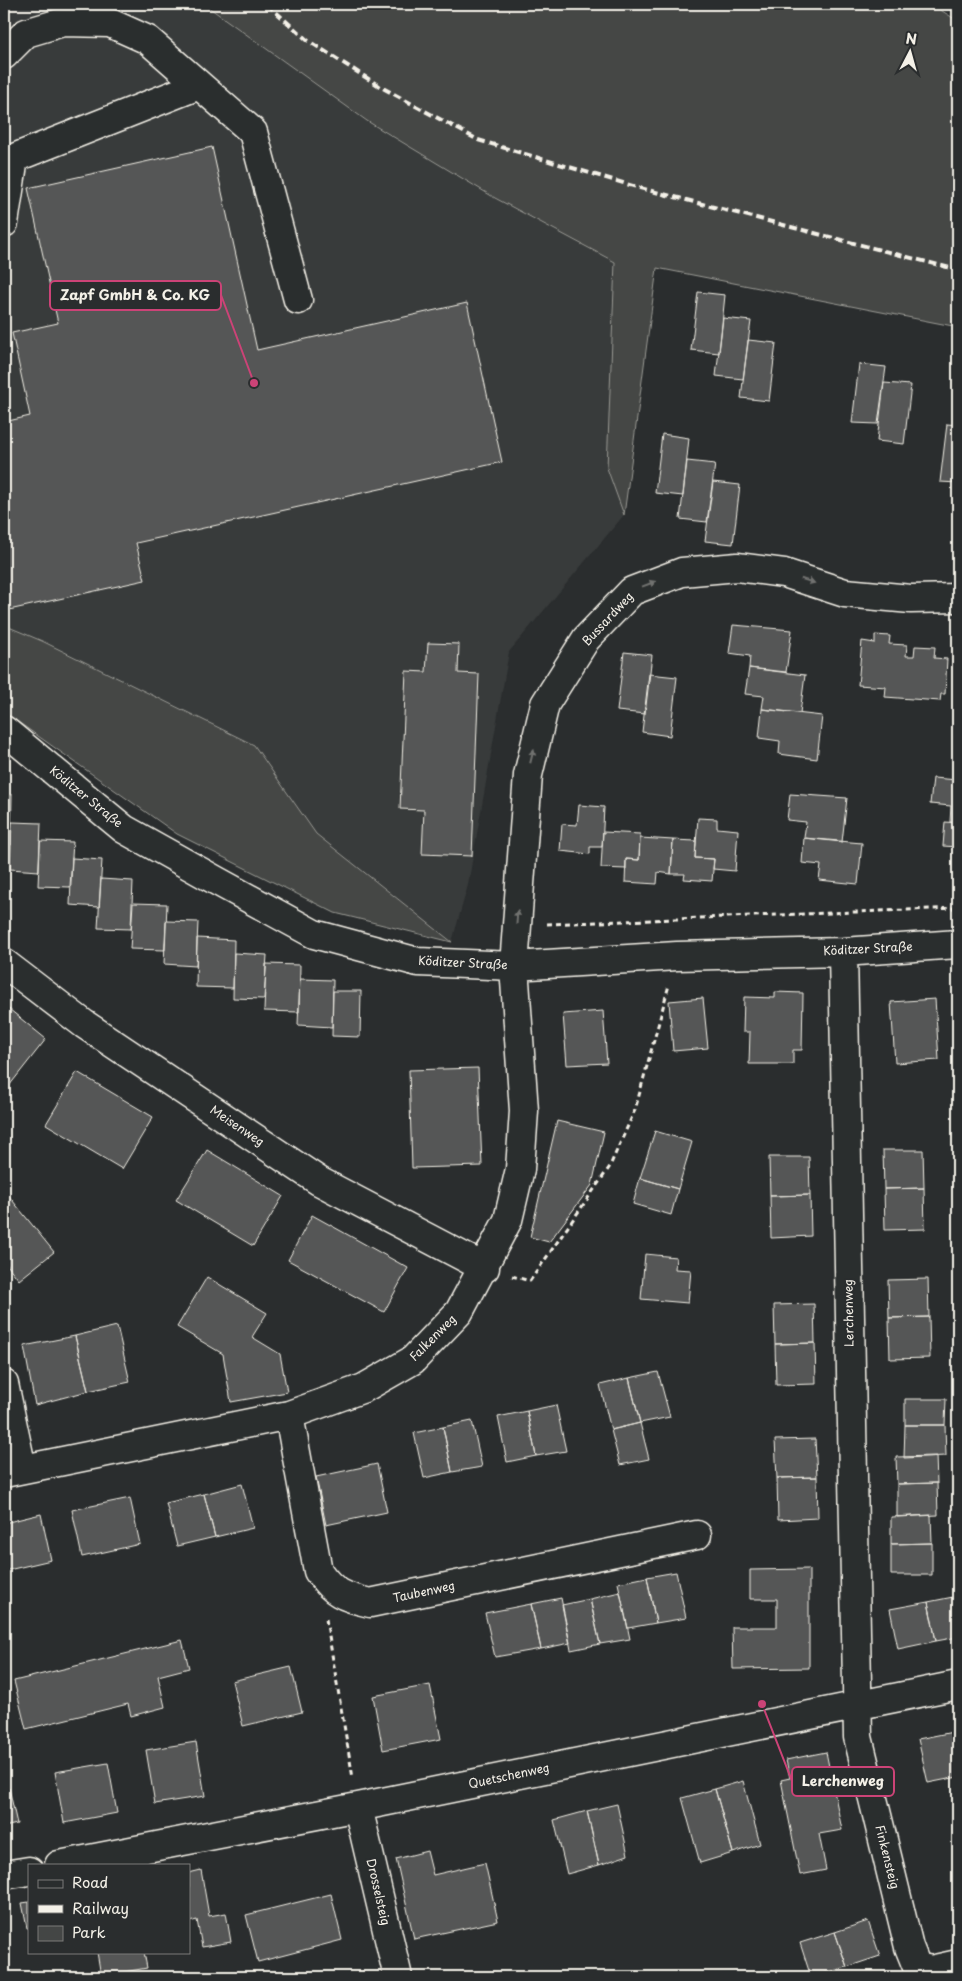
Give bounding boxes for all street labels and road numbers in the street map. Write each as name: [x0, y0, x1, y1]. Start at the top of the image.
street label: Bussardweg: [578, 587, 637, 649]
street label: Köditzer Straße: [46, 761, 127, 831]
street label: Köditzer Straße: [823, 937, 913, 959]
street label: Köditzer Straße: [418, 951, 508, 973]
street label: Meisenweg: [207, 1100, 268, 1150]
street label: Lerchenweg: [838, 1279, 858, 1347]
street label: Falkenweg: [405, 1310, 460, 1365]
street label: Taubenweg: [391, 1576, 456, 1606]
street label: Quetschenweg: [467, 1758, 551, 1792]
street label: Finkensteig: [871, 1823, 905, 1891]
street label: Drosselsteig: [363, 1857, 395, 1927]

